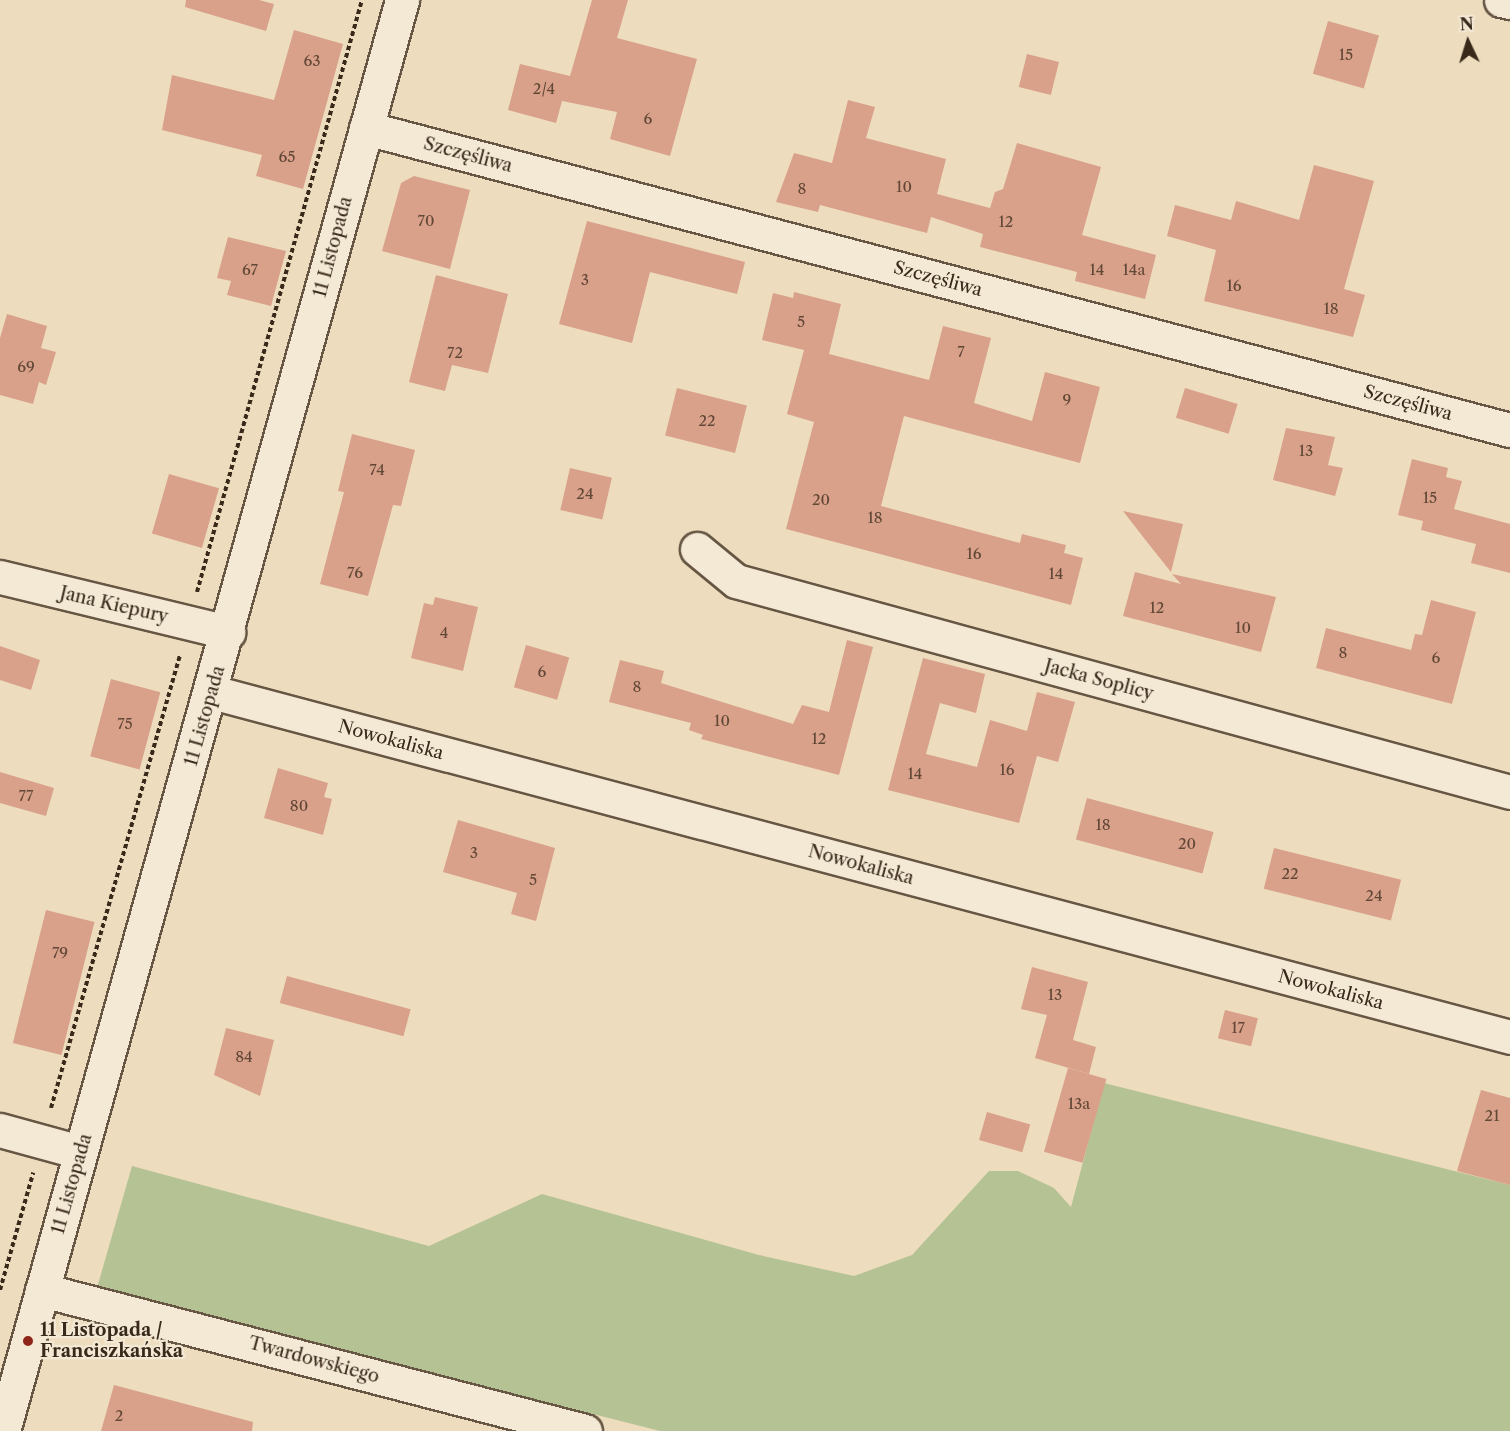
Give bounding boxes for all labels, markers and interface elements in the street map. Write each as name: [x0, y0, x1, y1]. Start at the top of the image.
north arrow: [1438, 12, 1498, 72]
text: N: [1459, 14, 1474, 35]
house number: 15: [1339, 46, 1353, 64]
house number: 63: [303, 52, 321, 70]
house number: 2/4: [533, 80, 555, 98]
house number: 6: [644, 110, 652, 128]
street label: Szczęśliwa: [421, 133, 515, 177]
house number: 65: [279, 148, 295, 166]
house number: 10: [896, 178, 912, 196]
house number: 8: [798, 180, 806, 198]
street label: 11 Listopada: [309, 194, 357, 300]
house number: 70: [418, 212, 434, 230]
house number: 12: [999, 213, 1013, 231]
street label: Szczęśliwa: [891, 257, 985, 301]
house number: 67: [242, 261, 258, 279]
house number: 14: [1090, 261, 1104, 279]
house number: 14a: [1123, 261, 1145, 279]
house number: 3: [581, 271, 589, 289]
house number: 16: [1226, 277, 1242, 295]
house number: 18: [1323, 300, 1339, 318]
house number: 5: [797, 313, 805, 331]
house number: 7: [957, 343, 965, 361]
house number: 72: [447, 344, 463, 362]
house number: 69: [17, 358, 35, 376]
street label: Szczęśliwa: [1361, 381, 1455, 425]
house number: 9: [1063, 391, 1071, 409]
house number: 22: [698, 412, 716, 430]
house number: 13: [1299, 442, 1313, 460]
house number: 74: [369, 461, 385, 479]
house number: 24: [576, 485, 594, 503]
house number: 15: [1423, 489, 1437, 507]
house number: 20: [812, 491, 830, 509]
house number: 18: [867, 509, 883, 527]
house number: 16: [966, 545, 982, 563]
house number: 76: [347, 564, 363, 582]
house number: 14: [1049, 565, 1063, 583]
street label: Jana Kiepury: [58, 582, 170, 628]
house number: 12: [1150, 599, 1164, 617]
house number: 10: [1235, 619, 1251, 637]
house number: 4: [440, 624, 448, 642]
house number: 8: [1339, 644, 1347, 662]
house number: 6: [1432, 649, 1440, 667]
street label: Jacka Soplicy: [1042, 655, 1156, 705]
street label: 11 Listopada: [180, 663, 230, 769]
house number: 6: [538, 663, 546, 681]
house number: 8: [633, 678, 641, 696]
house number: 10: [714, 712, 730, 730]
house number: 75: [117, 715, 133, 733]
street label: Nowokaliska: [336, 716, 446, 764]
house number: 12: [812, 730, 826, 748]
house number: 16: [999, 761, 1015, 779]
house number: 14: [908, 765, 922, 783]
house number: 77: [19, 787, 33, 805]
house number: 80: [290, 797, 308, 815]
house number: 18: [1095, 816, 1111, 834]
house number: 20: [1178, 835, 1196, 853]
street label: Nowokaliska: [806, 841, 916, 889]
house number: 3: [470, 844, 478, 862]
house number: 22: [1281, 865, 1299, 883]
house number: 5: [529, 871, 537, 889]
house number: 24: [1365, 887, 1383, 905]
house number: 79: [52, 944, 68, 962]
street label: Nowokaliska: [1276, 966, 1386, 1014]
house number: 13: [1048, 986, 1062, 1004]
house number: 17: [1231, 1019, 1245, 1037]
house number: 84: [235, 1048, 253, 1066]
house number: 13a: [1068, 1095, 1090, 1113]
house number: 21: [1485, 1107, 1499, 1125]
street label: 11 Listopada: [47, 1131, 97, 1237]
place label: 11 Listopada / Franciszkańska: [40, 1320, 183, 1362]
street label: Twardowskiego: [246, 1332, 382, 1388]
marker: 11 Listopada / Franciszkańska: [21, 1334, 35, 1348]
house number: 2: [115, 1407, 123, 1425]

